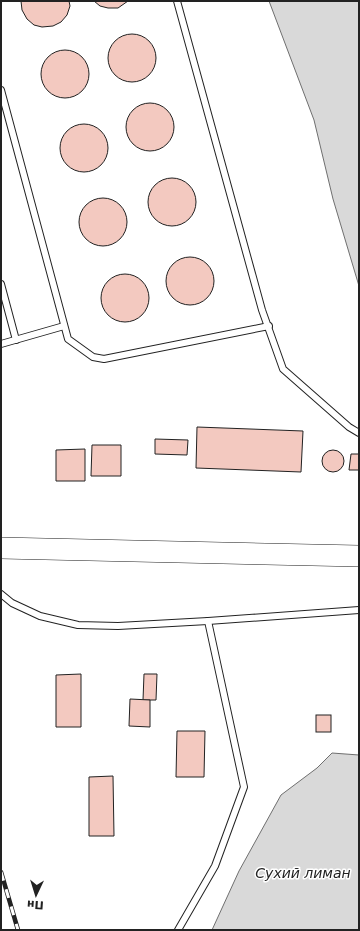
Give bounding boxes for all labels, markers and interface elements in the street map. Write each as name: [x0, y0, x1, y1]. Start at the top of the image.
water label: Сухий лиман: [255, 865, 351, 881]
north arrow: [16, 875, 56, 915]
text: Пн: [26, 897, 44, 912]

